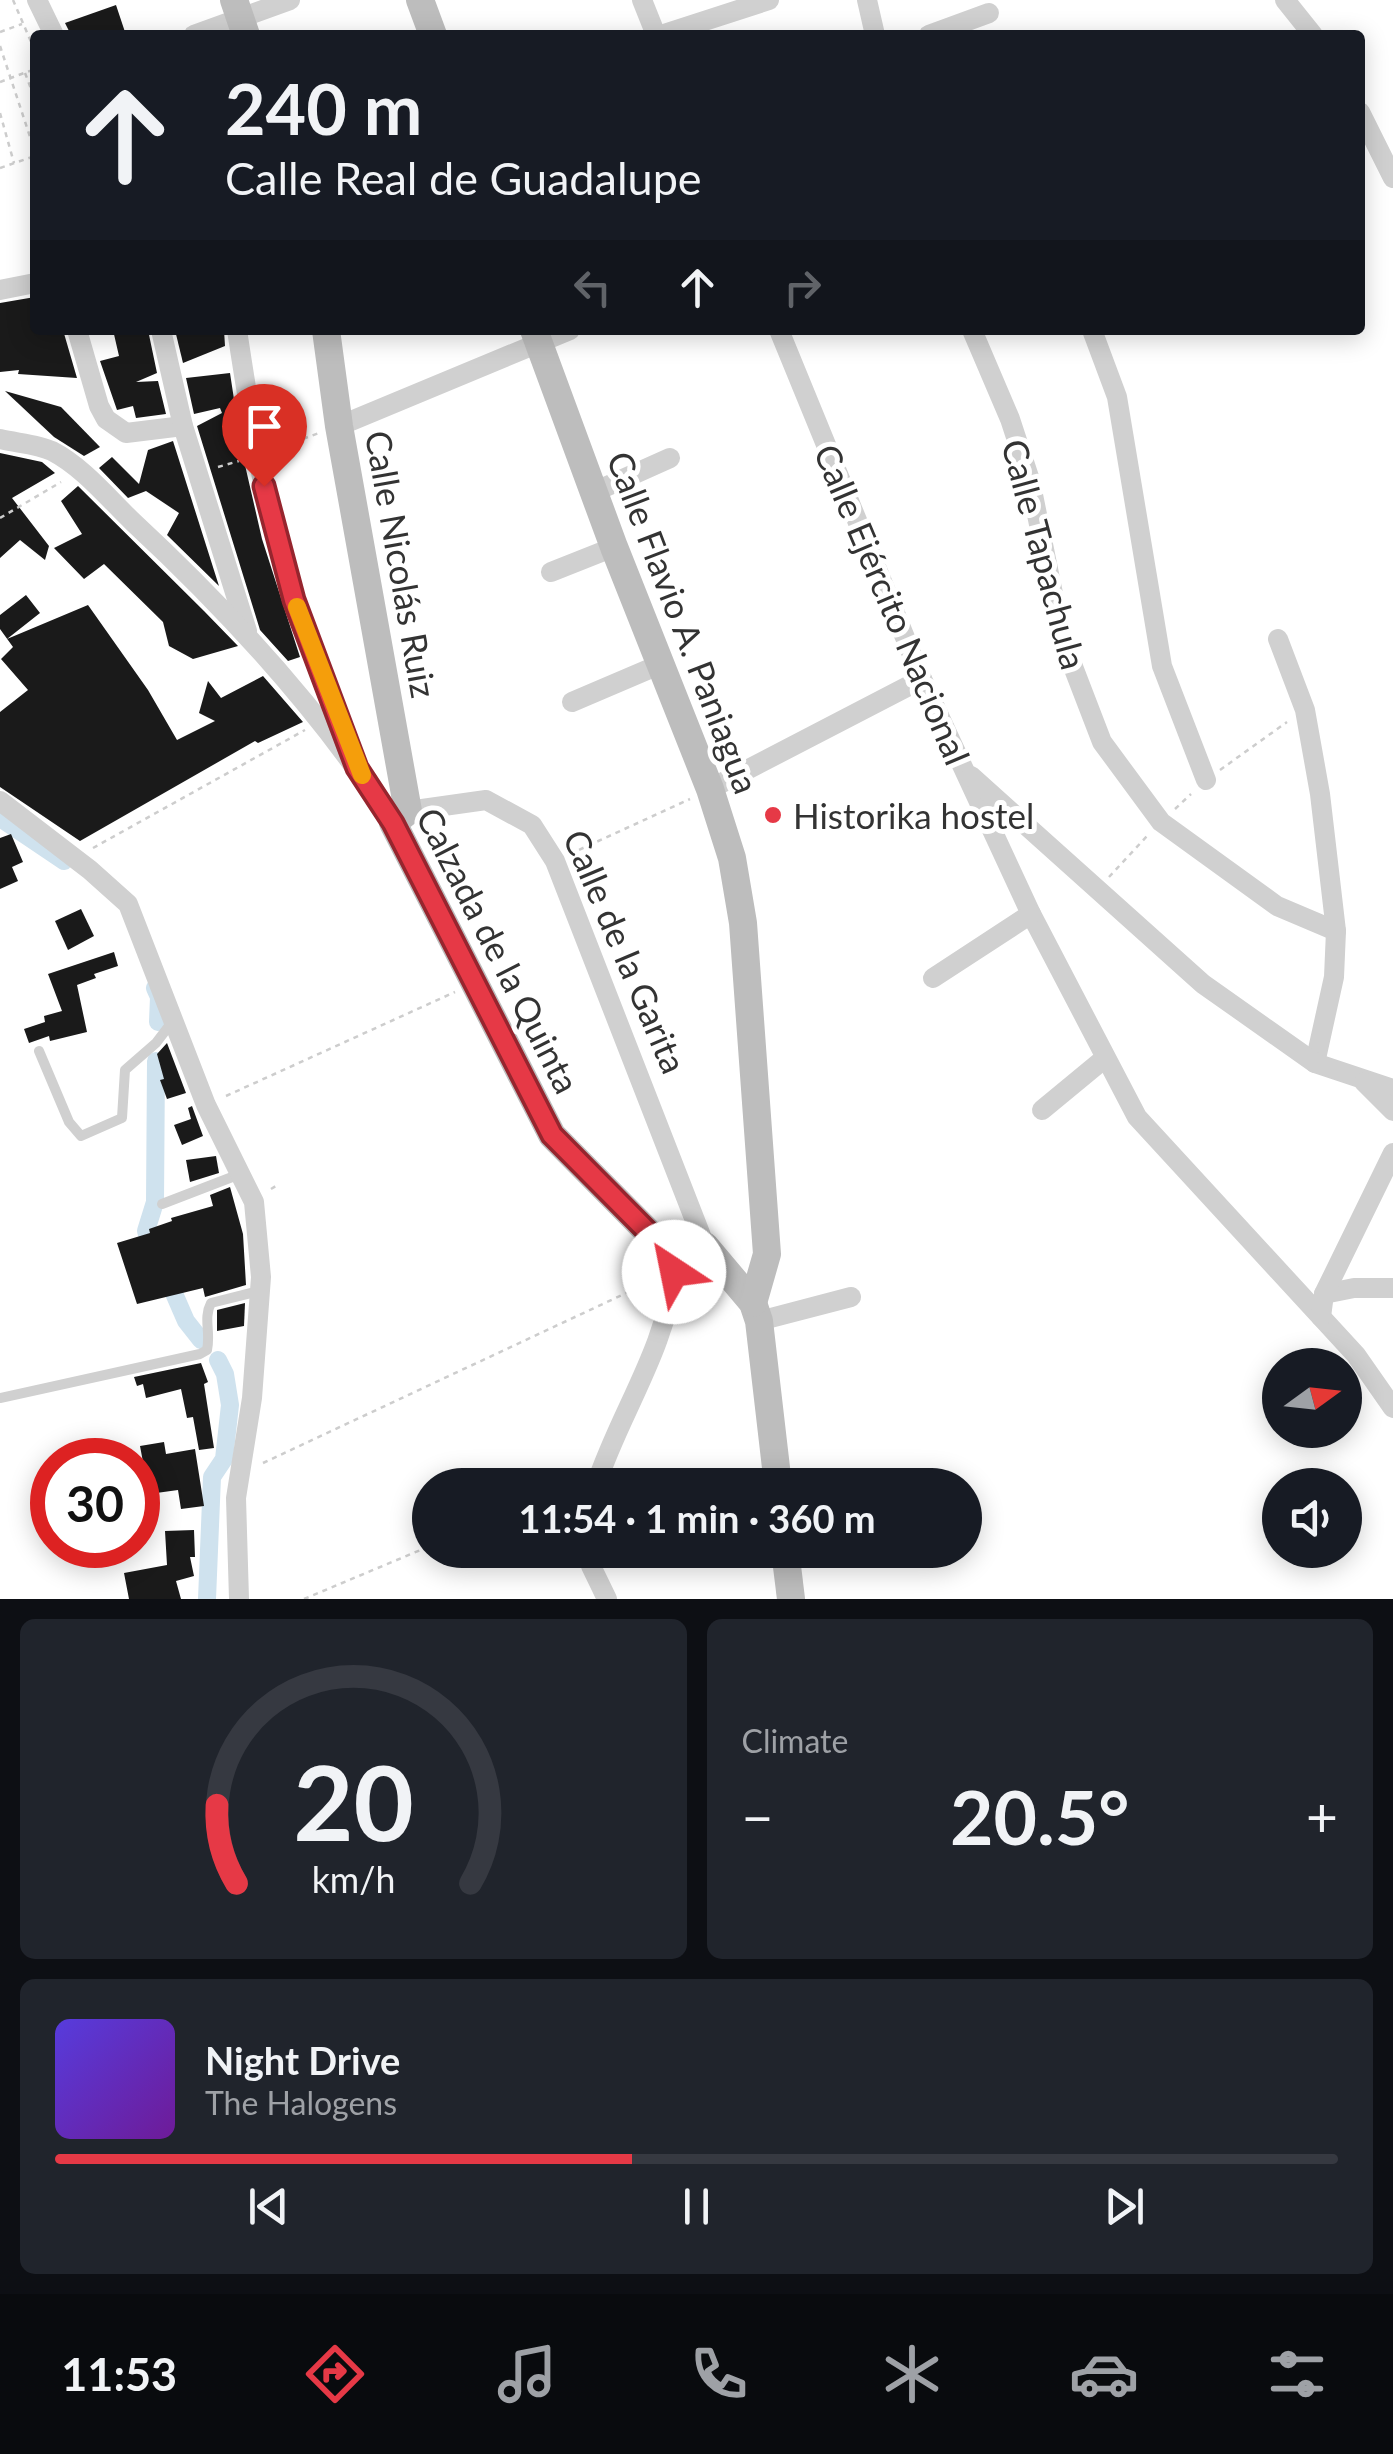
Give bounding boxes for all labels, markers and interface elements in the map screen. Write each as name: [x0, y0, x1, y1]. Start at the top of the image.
text: 240 m: [225, 66, 422, 150]
icon: ahead: [60, 70, 190, 200]
text: Calle Real de Guadalupe: [225, 151, 702, 205]
icon: left: [565, 260, 620, 315]
icon: ahead: [670, 260, 725, 315]
icon: right: [775, 260, 830, 315]
pin: [222, 384, 307, 487]
icon: arrive: [237, 399, 292, 454]
street label: Calle Nicolás Ruiz: [358, 427, 446, 701]
street label: Calle Tapachula: [994, 434, 1096, 674]
street label: Calle Ejército Nacional: [806, 438, 980, 770]
street label: Calle Flavio A. Paniagua: [599, 445, 769, 799]
place label: Historika hostel: [793, 794, 1034, 836]
street label: Calzada de la Quinta: [409, 800, 589, 1100]
marker: Historika hostel: [762, 804, 784, 826]
street label: Calle de la Garita: [556, 823, 696, 1079]
position arrow: [622, 1220, 726, 1324]
north arrow: [1262, 1348, 1362, 1448]
map controls: [1262, 1348, 1362, 1568]
speed limit sign: 30: [30, 1438, 160, 1568]
button: sound: [1262, 1468, 1362, 1568]
text: 11:54 · 1 min · 360 m: [518, 1495, 876, 1541]
text: Climate: [742, 1721, 848, 1760]
text: 20: [293, 1738, 414, 1863]
text: 20.5°: [950, 1771, 1129, 1861]
text: −: [742, 1783, 773, 1849]
text: +: [1306, 1783, 1338, 1849]
text: km/h: [311, 1858, 395, 1901]
text: Night Drive: [205, 2037, 400, 2083]
text: The Halogens: [205, 2083, 397, 2122]
icon: previous: [241, 2179, 296, 2234]
icon: pause: [669, 2179, 724, 2234]
icon: next: [1097, 2179, 1152, 2234]
icon: directions: [300, 2339, 370, 2409]
icon: music: [492, 2339, 562, 2409]
icon: phone: [684, 2339, 754, 2409]
icon: climate: [877, 2339, 947, 2409]
icon: car: [1069, 2339, 1139, 2409]
icon: filters: [1262, 2339, 1332, 2409]
text: 11:53: [61, 2347, 177, 2401]

